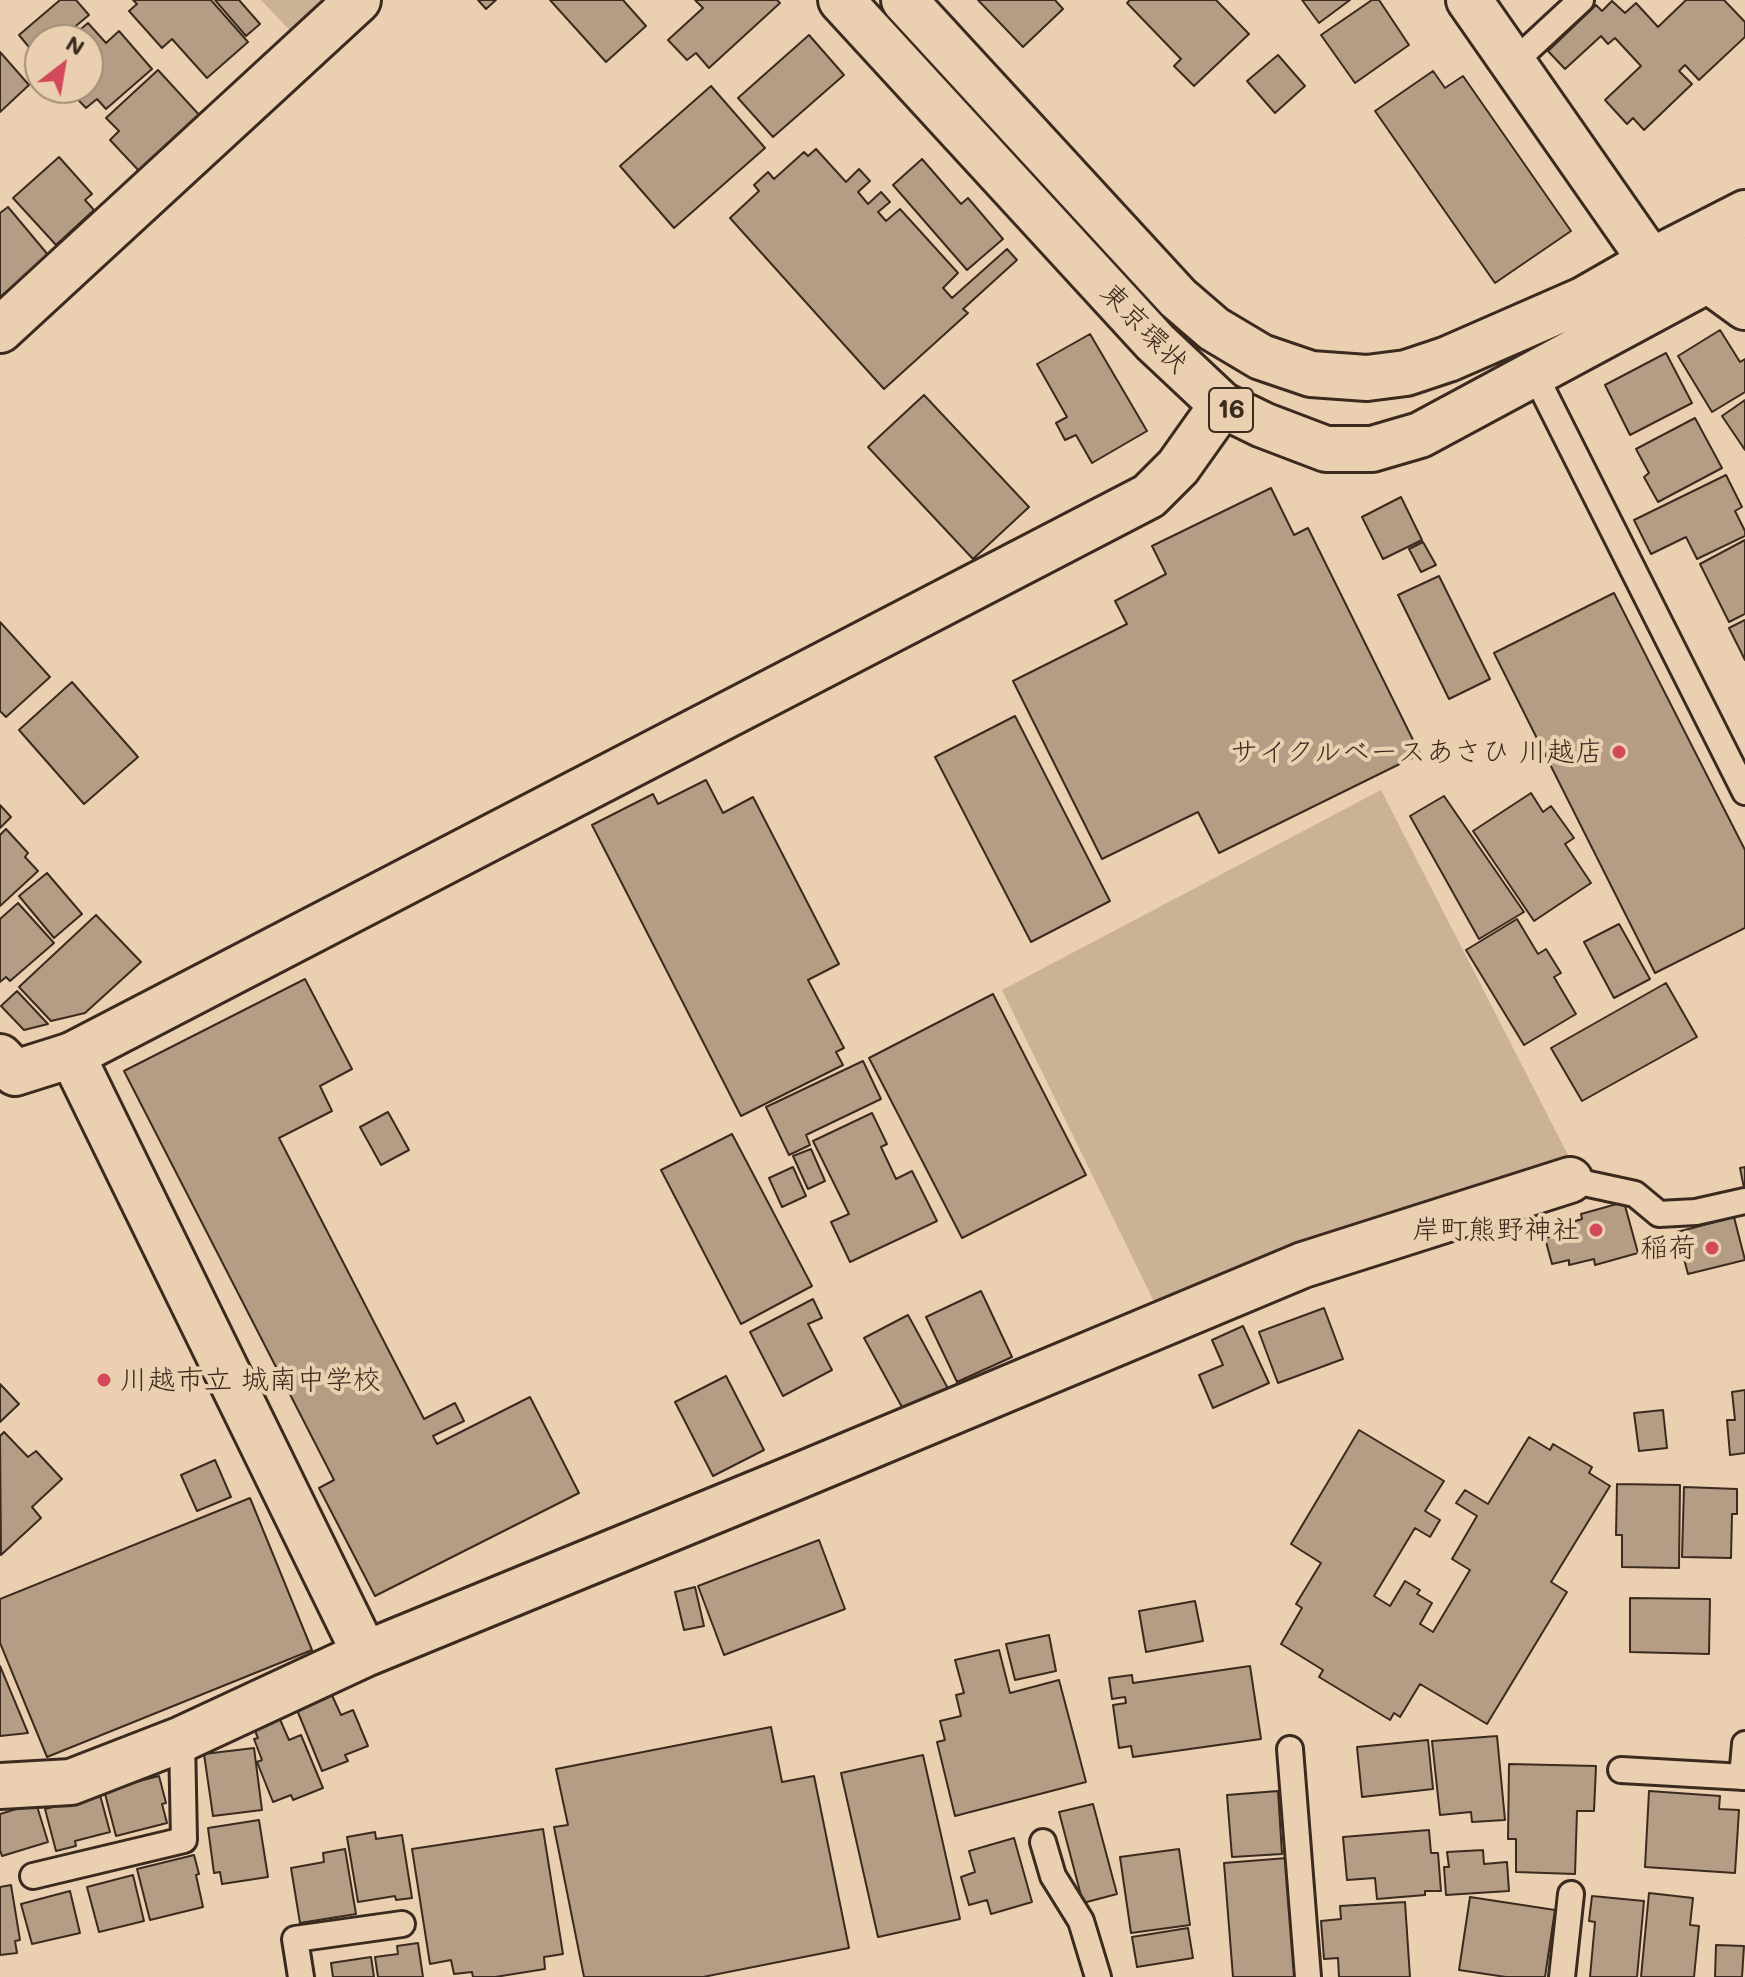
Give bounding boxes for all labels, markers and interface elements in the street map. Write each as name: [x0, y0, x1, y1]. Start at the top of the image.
north arrow: [24, 24, 104, 104]
text: N: [61, 28, 90, 61]
street label: 東京環状: [1093, 276, 1195, 380]
road number: 16: [1209, 388, 1253, 432]
place label: サイクルベースあさひ 川越店: [1230, 735, 1603, 769]
marker: サイクルベースあさひ 川越店: [1610, 743, 1628, 761]
place label: 岸町熊野神社: [1412, 1213, 1580, 1247]
marker: 岸町熊野神社: [1587, 1221, 1605, 1239]
place label: 稲荷: [1640, 1231, 1696, 1265]
marker: 稲荷: [1703, 1239, 1721, 1257]
place label: 川越市立 城南中学校: [120, 1363, 381, 1397]
marker: 川越市立 城南中学校: [95, 1371, 113, 1389]

